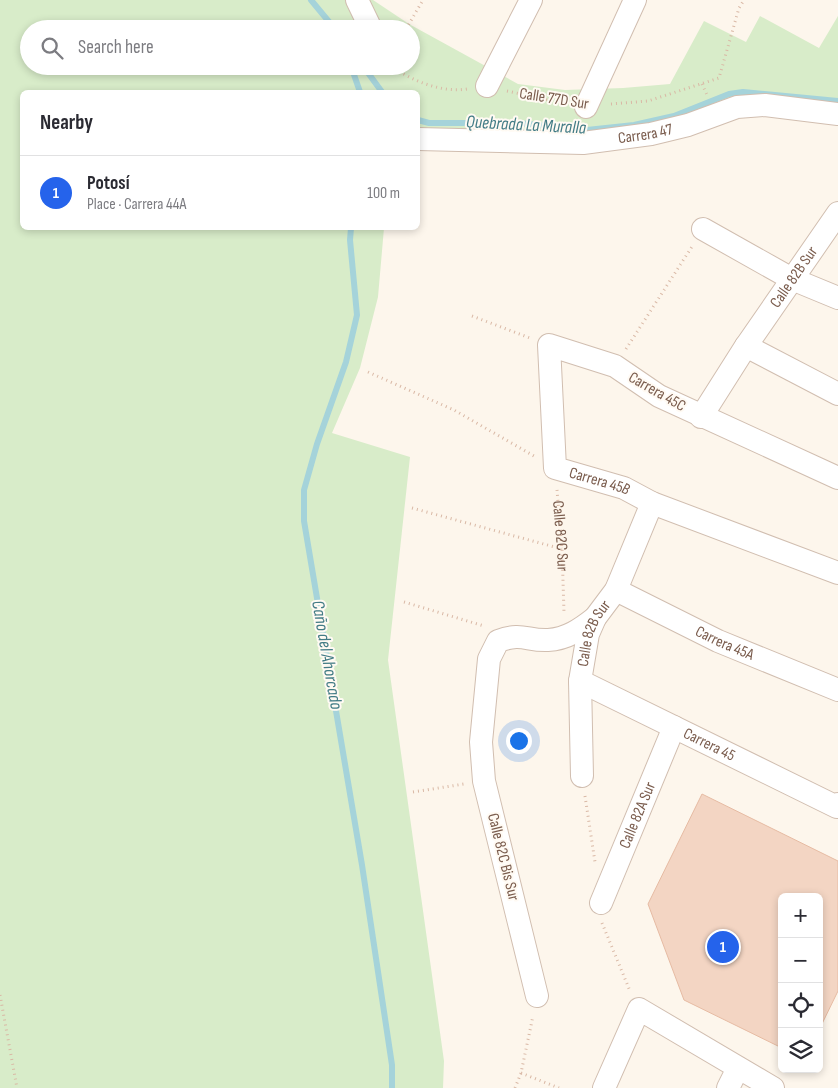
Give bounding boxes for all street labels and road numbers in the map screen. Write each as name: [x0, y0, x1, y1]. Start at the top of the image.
street label: Calle 77D Sur: [518, 84, 590, 114]
street label: Carrera 47: [617, 119, 675, 148]
street label: Calle 82B Sur: [766, 242, 822, 311]
street label: Carrera 45C: [625, 368, 689, 416]
street label: Carrera 45B: [567, 463, 634, 499]
street label: Calle 82C Sur: [548, 500, 572, 572]
street label: Calle 82B Sur: [573, 596, 615, 668]
street label: Carrera 45A: [692, 622, 757, 664]
street label: Carrera 45: [680, 724, 738, 765]
street label: Calle 82A Sur: [615, 779, 660, 851]
street label: Calle 82C Bis Sur: [483, 811, 523, 903]

